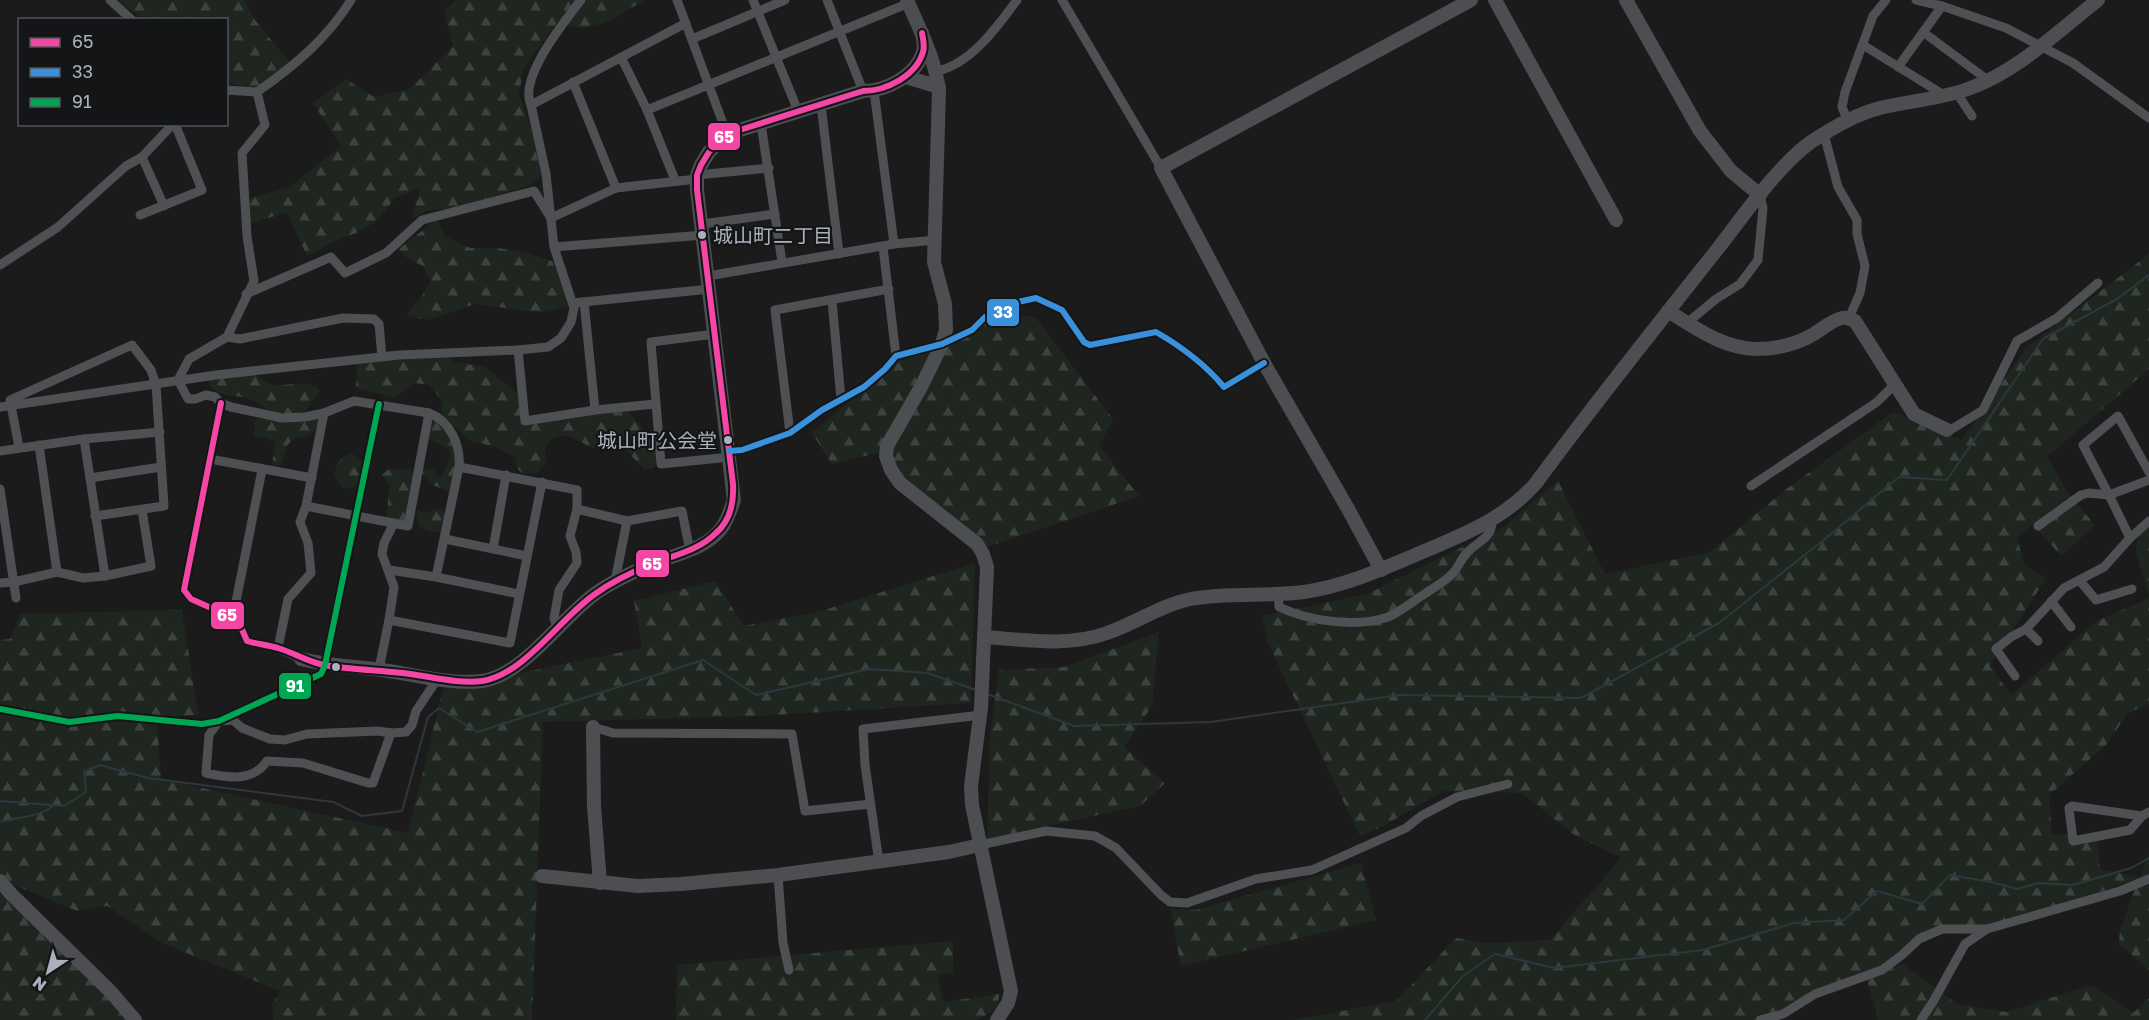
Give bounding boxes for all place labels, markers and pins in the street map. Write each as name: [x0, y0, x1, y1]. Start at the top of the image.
place label: 城山町二丁目: [713, 223, 833, 247]
marker: 城山町二丁目: [696, 229, 708, 241]
place label: 城山町公会堂: [597, 428, 717, 452]
marker: 城山町公会堂: [722, 434, 734, 446]
unlabelled marker: [330, 661, 342, 673]

